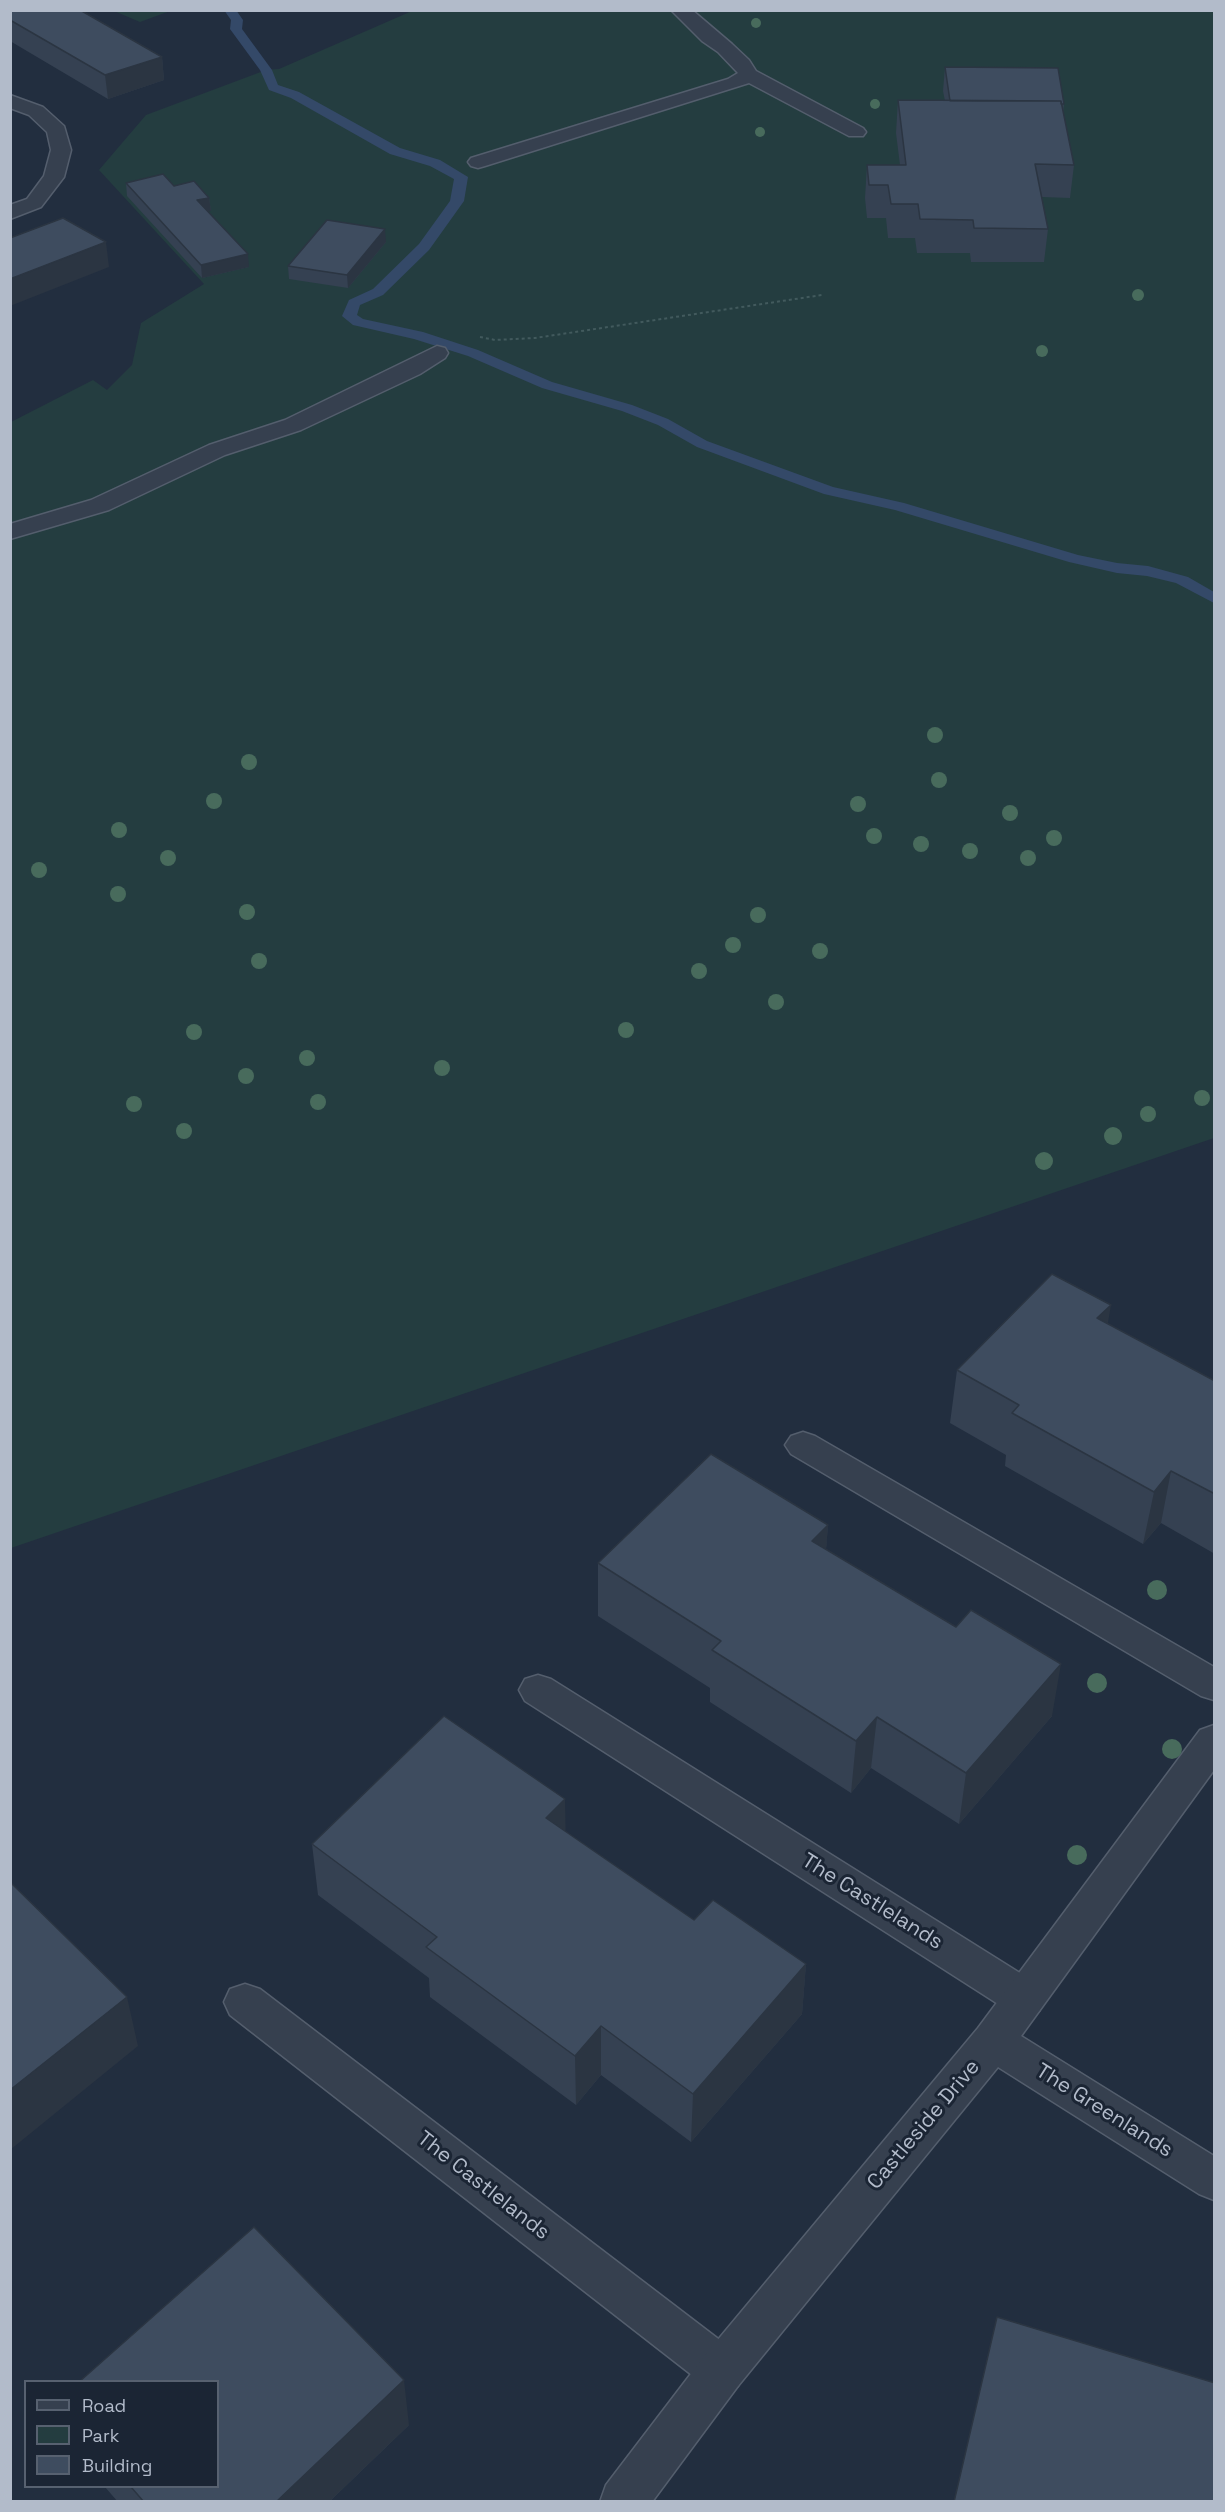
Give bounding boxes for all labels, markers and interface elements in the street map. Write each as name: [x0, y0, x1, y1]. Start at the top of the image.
street label: The Castlelands: [797, 1849, 947, 1955]
street label: Castleside Drive: [862, 2055, 986, 2195]
street label: The Greenlands: [1031, 2059, 1177, 2163]
street label: The Castlelands: [412, 2126, 554, 2246]
legend: [24, 2380, 219, 2488]
text: Road: [82, 2394, 126, 2417]
text: Park: [82, 2424, 119, 2447]
text: Building: [82, 2454, 152, 2477]

